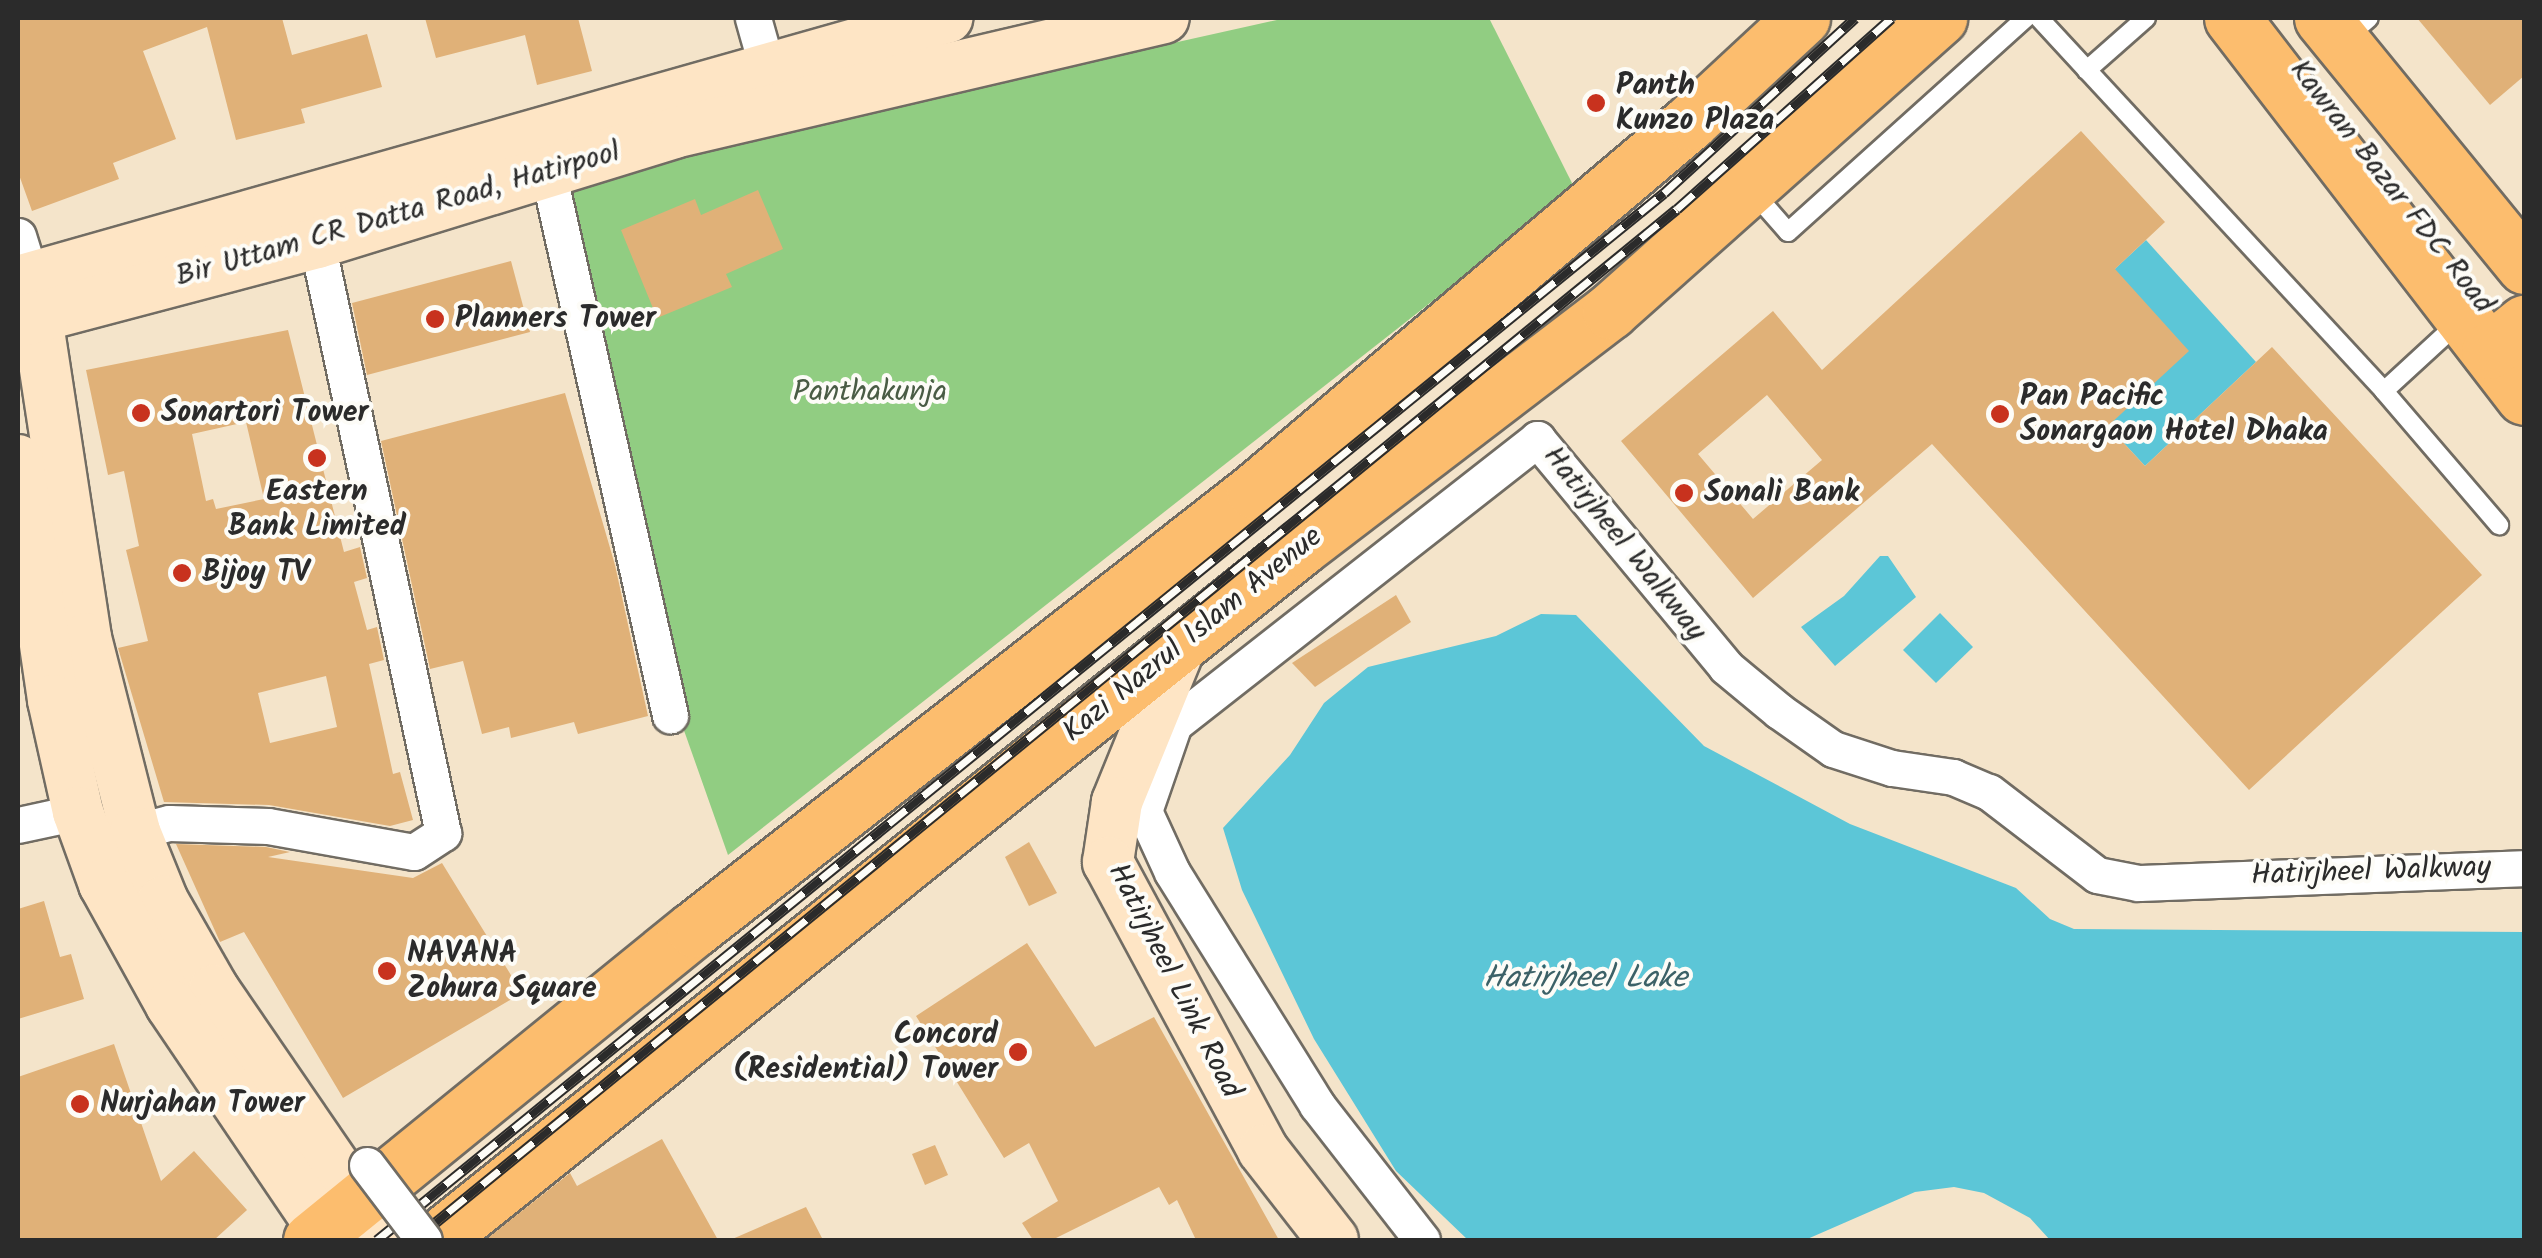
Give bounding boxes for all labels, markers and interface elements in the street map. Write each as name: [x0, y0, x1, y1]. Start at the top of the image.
street label: Kawran Bazar FDC Road: [2281, 53, 2501, 321]
place label: Panth Kunzo Plaza: [1616, 68, 1774, 138]
marker: Panth Kunzo Plaza: [1585, 92, 1607, 114]
street label: Bir Uttam CR Datta Road, Hatirpool: [172, 134, 624, 296]
place label: Planners Tower: [455, 301, 656, 337]
marker: Planners Tower: [424, 308, 446, 330]
park label: Panthakunja: [793, 374, 947, 410]
place label: Pan Pacific Sonargaon Hotel Dhaka: [2020, 379, 2328, 450]
place label: Sonartori Tower: [161, 395, 368, 431]
marker: Sonartori Tower: [130, 402, 152, 424]
marker: Pan Pacific Sonargaon Hotel Dhaka: [1989, 403, 2011, 425]
street label: Hatirjheel Walkway: [1534, 439, 1714, 649]
marker: Eastern Bank Limited: [306, 447, 328, 469]
place label: Eastern Bank Limited: [228, 474, 406, 544]
place label: Sonali Bank: [1704, 475, 1859, 511]
marker: Sonali Bank: [1673, 482, 1695, 504]
street label: Kazi Nazrul Islam Avenue: [1056, 519, 1330, 751]
place label: Bijoy TV: [202, 555, 309, 591]
marker: Bijoy TV: [171, 562, 193, 584]
street label: Hatirjheel Walkway: [2250, 850, 2492, 894]
street label: Hatirjheel Link Road: [1099, 858, 1249, 1104]
place label: NAVANA Zohura Square: [407, 936, 597, 1006]
marker: NAVANA Zohura Square: [376, 960, 398, 982]
water label: Hatirjheel Lake: [1483, 960, 1687, 998]
place label: Concord (Residential) Tower: [733, 1017, 998, 1088]
marker: Concord (Residential) Tower: [1007, 1041, 1029, 1063]
place label: Nurjahan Tower: [100, 1086, 305, 1122]
marker: Nurjahan Tower: [69, 1093, 91, 1115]

